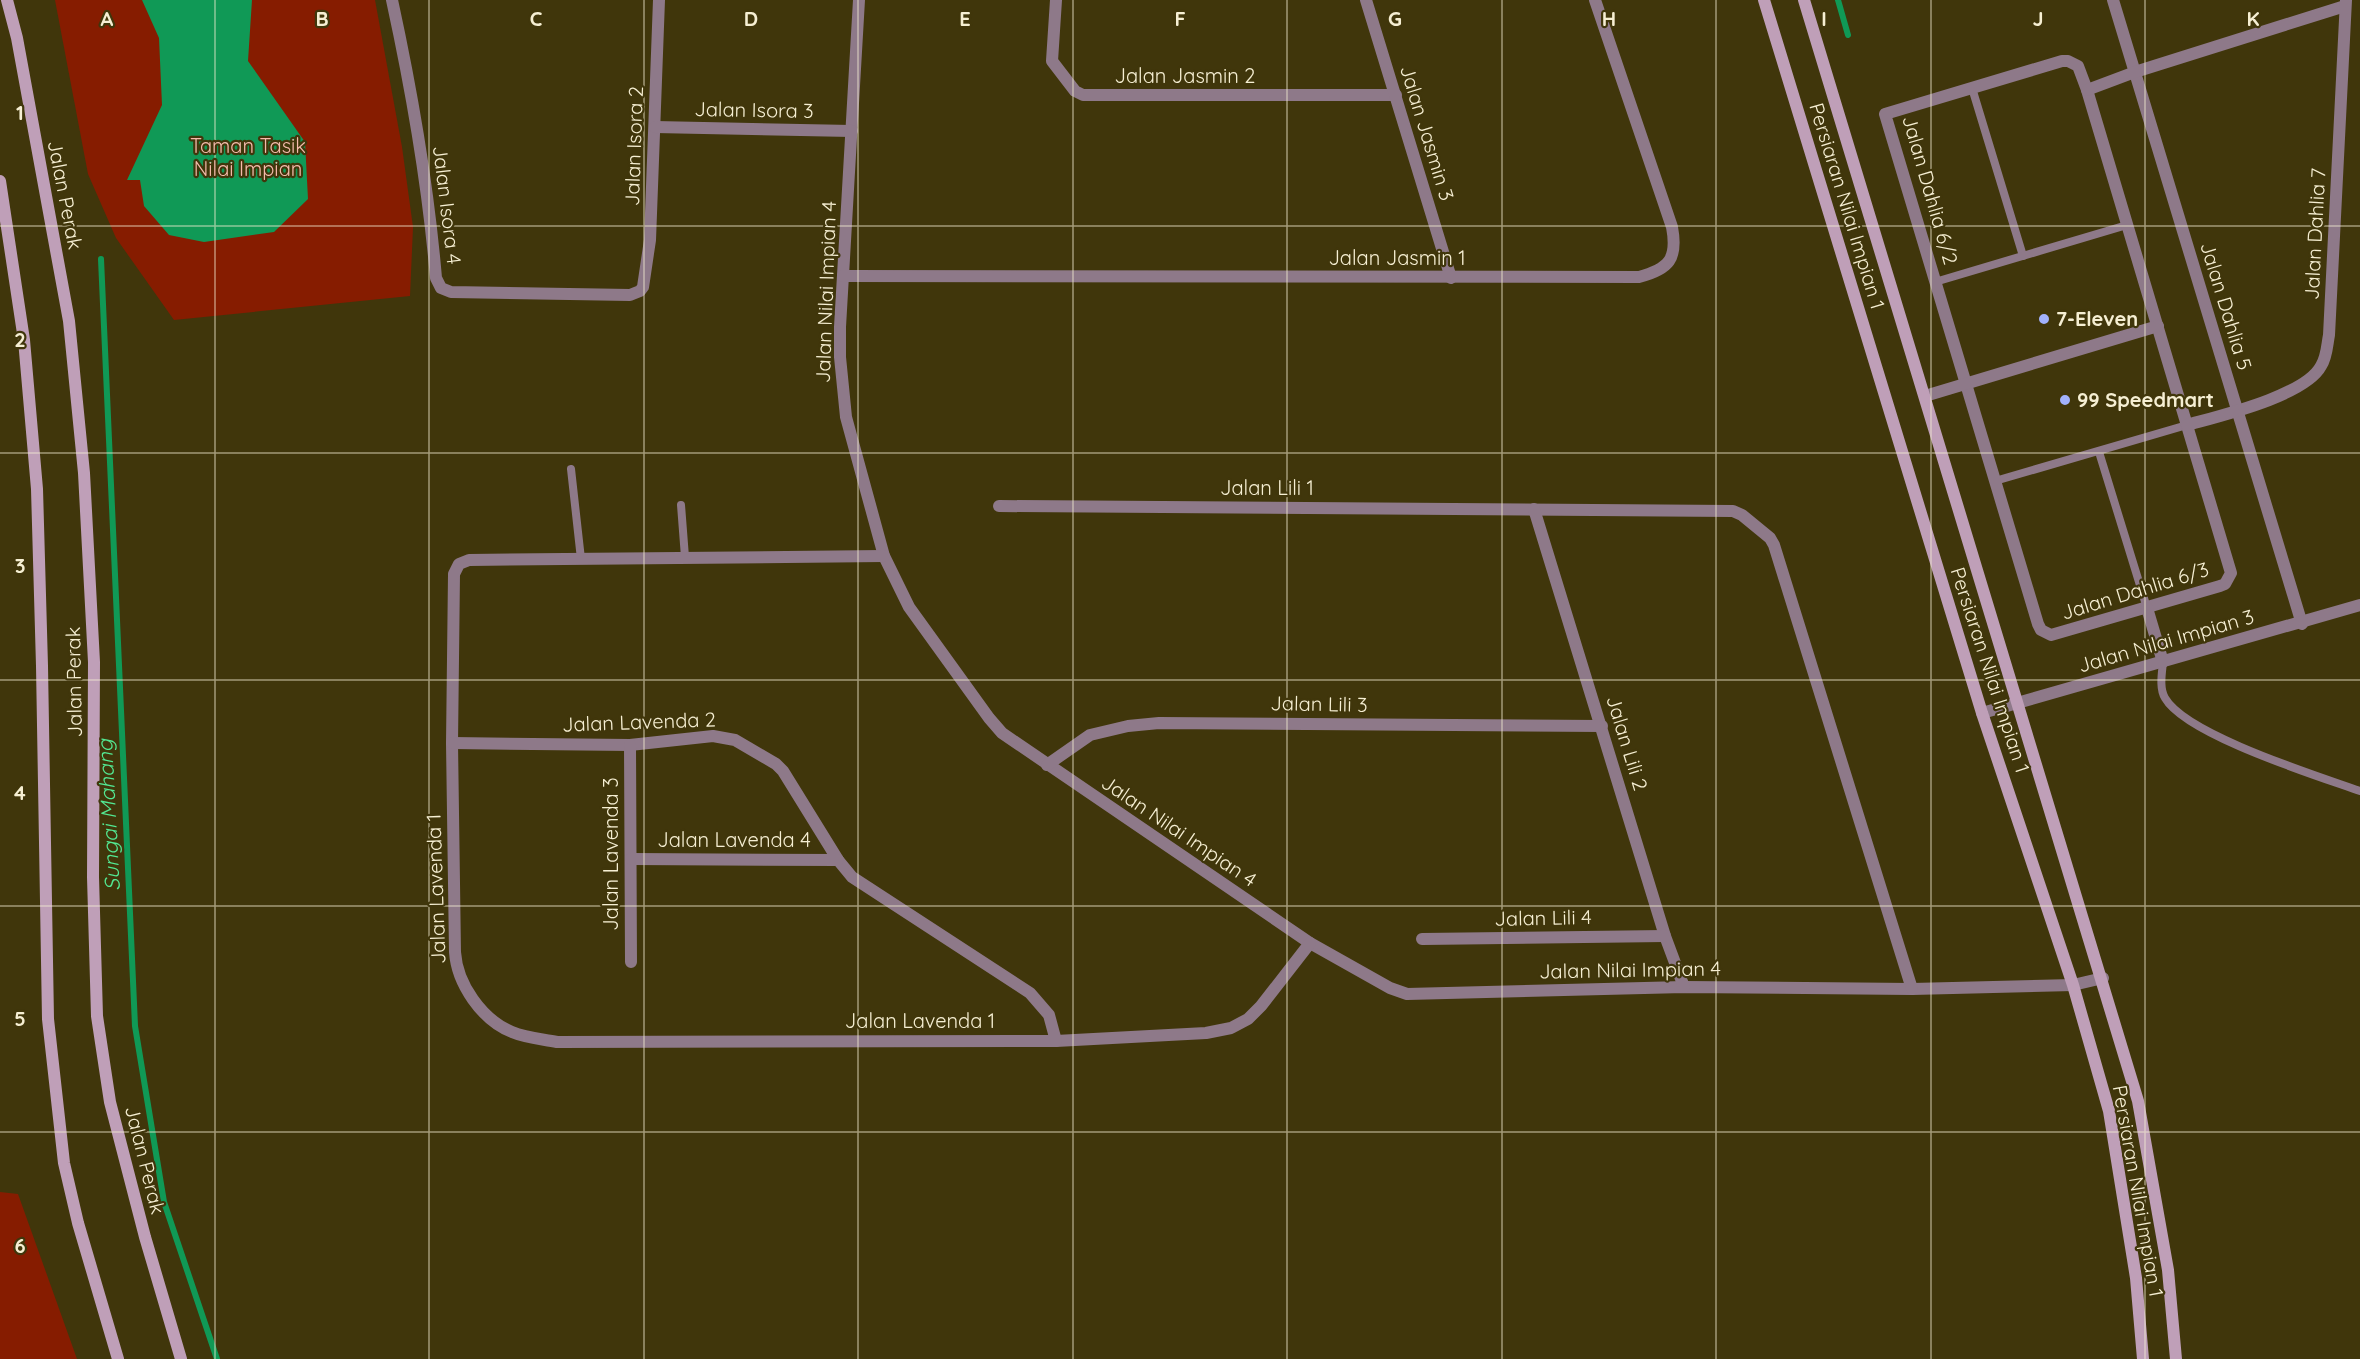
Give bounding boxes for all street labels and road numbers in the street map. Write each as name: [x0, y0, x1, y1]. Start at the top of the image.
street label: Jalan Jasmin 3: [1395, 62, 1460, 204]
street label: Jalan Jasmin 2: [1115, 63, 1255, 88]
street label: Jalan Isora 2: [619, 86, 648, 206]
street label: Jalan Isora 3: [694, 96, 814, 123]
street label: Persiaran Nilai Impian 1: [1804, 100, 1891, 312]
street label: Jalan Dahlia 6/2: [1897, 112, 1964, 267]
street label: Jalan Perak: [43, 138, 88, 252]
street label: Jalan Isora 4: [428, 144, 467, 266]
street label: Jalan Dahlia 7: [2299, 167, 2330, 300]
street label: Jalan Nilai Impian 4: [810, 201, 841, 383]
street label: Jalan Dahlia 5: [2195, 239, 2258, 373]
street label: Jalan Jasmin 1: [1328, 245, 1466, 270]
street label: Jalan Lili 1: [1220, 475, 1314, 500]
street label: Jalan Dahlia 6/3: [2058, 556, 2212, 625]
street label: Persiaran Nilai Impian 1: [1945, 564, 2036, 776]
street label: Jalan Nilai Impian 3: [2075, 603, 2257, 678]
street label: Jalan Perak: [60, 626, 87, 738]
street label: Jalan Lili 3: [1270, 690, 1368, 717]
street label: Jalan Lili 2: [1601, 693, 1654, 793]
street label: Jalan Lavenda 2: [562, 706, 716, 737]
street label: Jalan Nilai Impian 4: [1097, 769, 1262, 892]
street label: Jalan Lavenda 3: [598, 777, 623, 931]
street label: Jalan Lavenda 1: [420, 813, 451, 965]
street label: Jalan Lavenda 4: [657, 827, 811, 852]
street label: Jalan Lili 4: [1494, 904, 1592, 931]
street label: Jalan Nilai Impian 4: [1539, 955, 1721, 984]
street label: Jalan Lavenda 1: [845, 1008, 995, 1033]
street label: Persiaran Nilai Impian 1: [2108, 1083, 2169, 1299]
street label: Jalan Perak: [120, 1103, 171, 1217]

